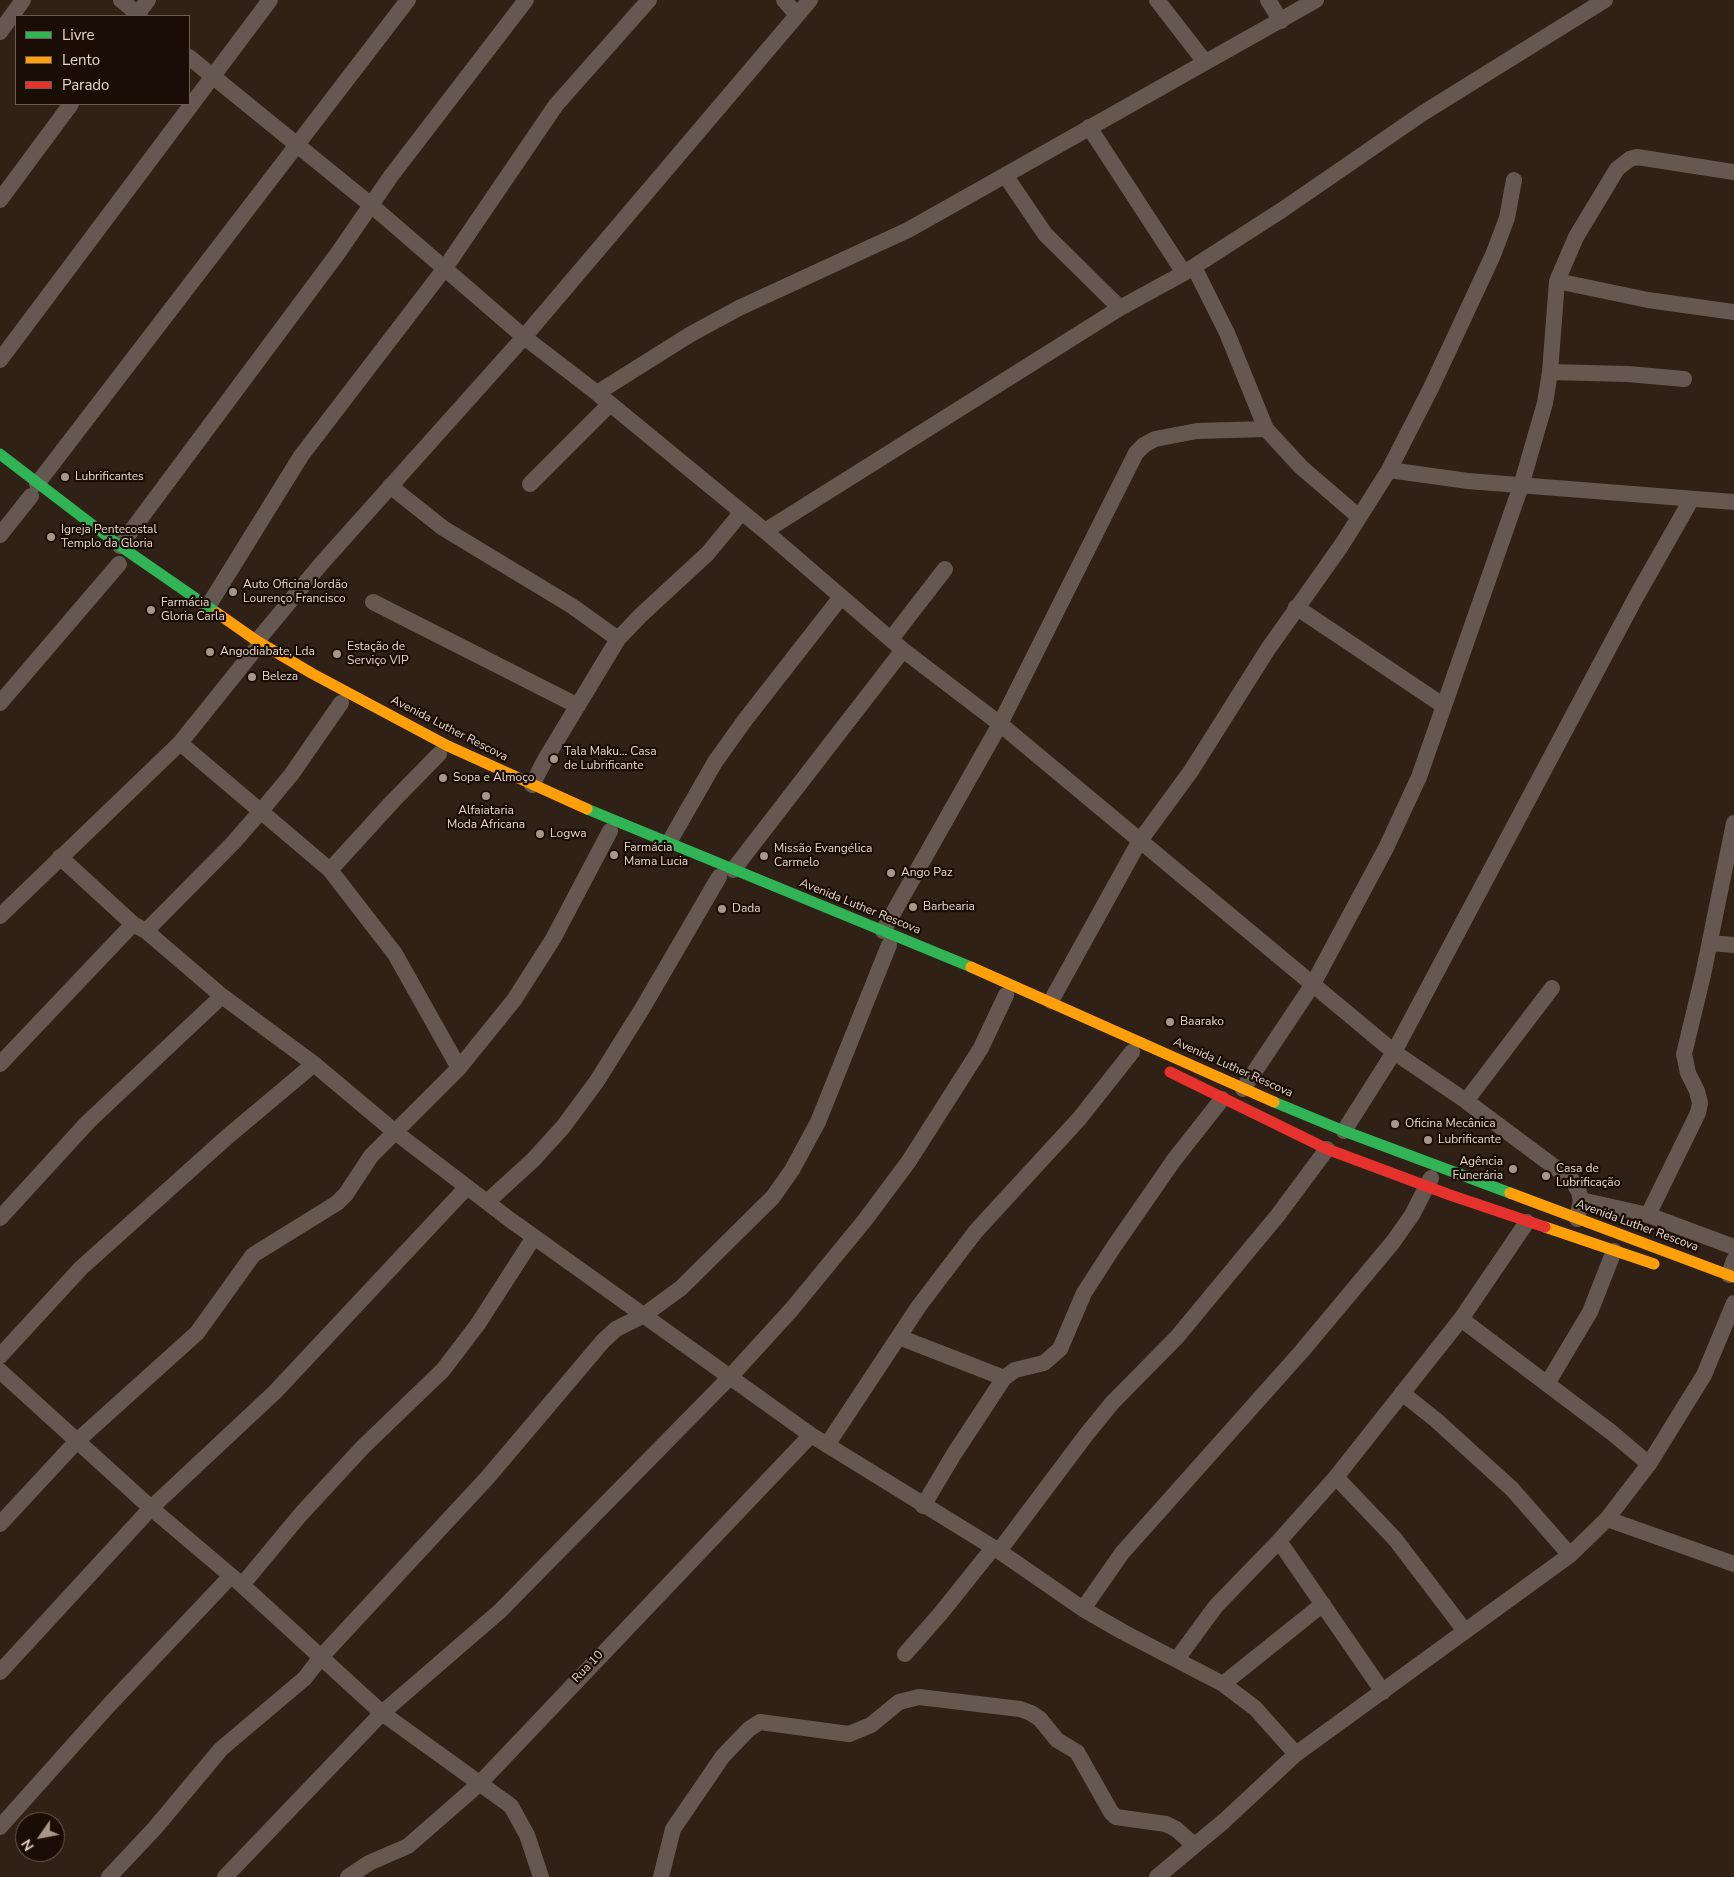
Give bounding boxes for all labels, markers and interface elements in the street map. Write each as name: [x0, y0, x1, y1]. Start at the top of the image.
legend: [15, 15, 190, 105]
text: Livre: [62, 25, 95, 45]
text: Lento: [62, 50, 100, 70]
text: Parado: [62, 75, 109, 95]
place label: Lubrificantes: [75, 470, 144, 484]
marker: Lubrificantes: [59, 471, 71, 483]
place label: Igreja Pentecostal Templo da Gloria: [61, 523, 157, 551]
marker: Igreja Pentecostal Templo da Gloria: [45, 531, 57, 543]
place label: Auto Oficina Jordão Lourenço Francisco: [243, 578, 348, 606]
marker: Auto Oficina Jordão Lourenço Francisco: [227, 586, 239, 598]
place label: Farmácia Gloria Carla: [161, 596, 225, 624]
marker: Farmácia Gloria Carla: [145, 604, 157, 616]
place label: Estação de Serviço VIP: [347, 640, 409, 668]
place label: Angodiabate, Lda: [220, 645, 315, 659]
marker: Angodiabate, Lda: [204, 646, 216, 658]
marker: Estação de Serviço VIP: [331, 648, 343, 660]
place label: Beleza: [262, 670, 298, 684]
marker: Beleza: [246, 671, 258, 683]
street label: Avenida Luther Rescova: [388, 693, 510, 765]
place label: Tala Maku... Casa de Lubrificante: [564, 745, 657, 773]
marker: Tala Maku... Casa de Lubrificante: [548, 753, 560, 765]
place label: Sopa e Almoço: [453, 771, 534, 785]
marker: Sopa e Almoço: [437, 772, 449, 784]
marker: Alfaiataria Moda Africana: [480, 790, 492, 802]
place label: Alfaiataria Moda Africana: [447, 804, 525, 832]
place label: Logwa: [550, 827, 586, 841]
marker: Logwa: [534, 828, 546, 840]
place label: Farmácia Mama Lucia: [624, 841, 688, 869]
place label: Missão Evangélica Carmelo: [774, 842, 872, 870]
marker: Farmácia Mama Lucia: [608, 849, 620, 861]
marker: Missão Evangélica Carmelo: [758, 850, 770, 862]
place label: Ango Paz: [901, 866, 953, 880]
marker: Ango Paz: [885, 867, 897, 879]
street label: Avenida Luther Rescova: [797, 876, 923, 938]
place label: Barbearia: [923, 900, 975, 914]
marker: Barbearia: [907, 901, 919, 913]
place label: Dada: [732, 902, 761, 916]
marker: Dada: [716, 903, 728, 915]
place label: Baarako: [1180, 1015, 1224, 1029]
marker: Baarako: [1164, 1016, 1176, 1028]
street label: Avenida Luther Rescova: [1171, 1035, 1295, 1101]
place label: Oficina Mecânica: [1405, 1117, 1495, 1131]
marker: Oficina Mecânica: [1389, 1118, 1401, 1130]
place label: Lubrificante: [1438, 1133, 1501, 1147]
marker: Lubrificante: [1422, 1134, 1434, 1146]
place label: Agência Funerária: [1453, 1155, 1503, 1183]
place label: Casa de Lubrificação: [1556, 1162, 1620, 1190]
marker: Agência Funerária: [1507, 1163, 1519, 1175]
marker: Casa de Lubrificação: [1540, 1170, 1552, 1182]
street label: Avenida Luther Rescova: [1574, 1197, 1700, 1255]
street label: Rua 10: [569, 1648, 607, 1686]
north arrow: [15, 1812, 65, 1862]
text: N: [17, 1835, 39, 1854]

